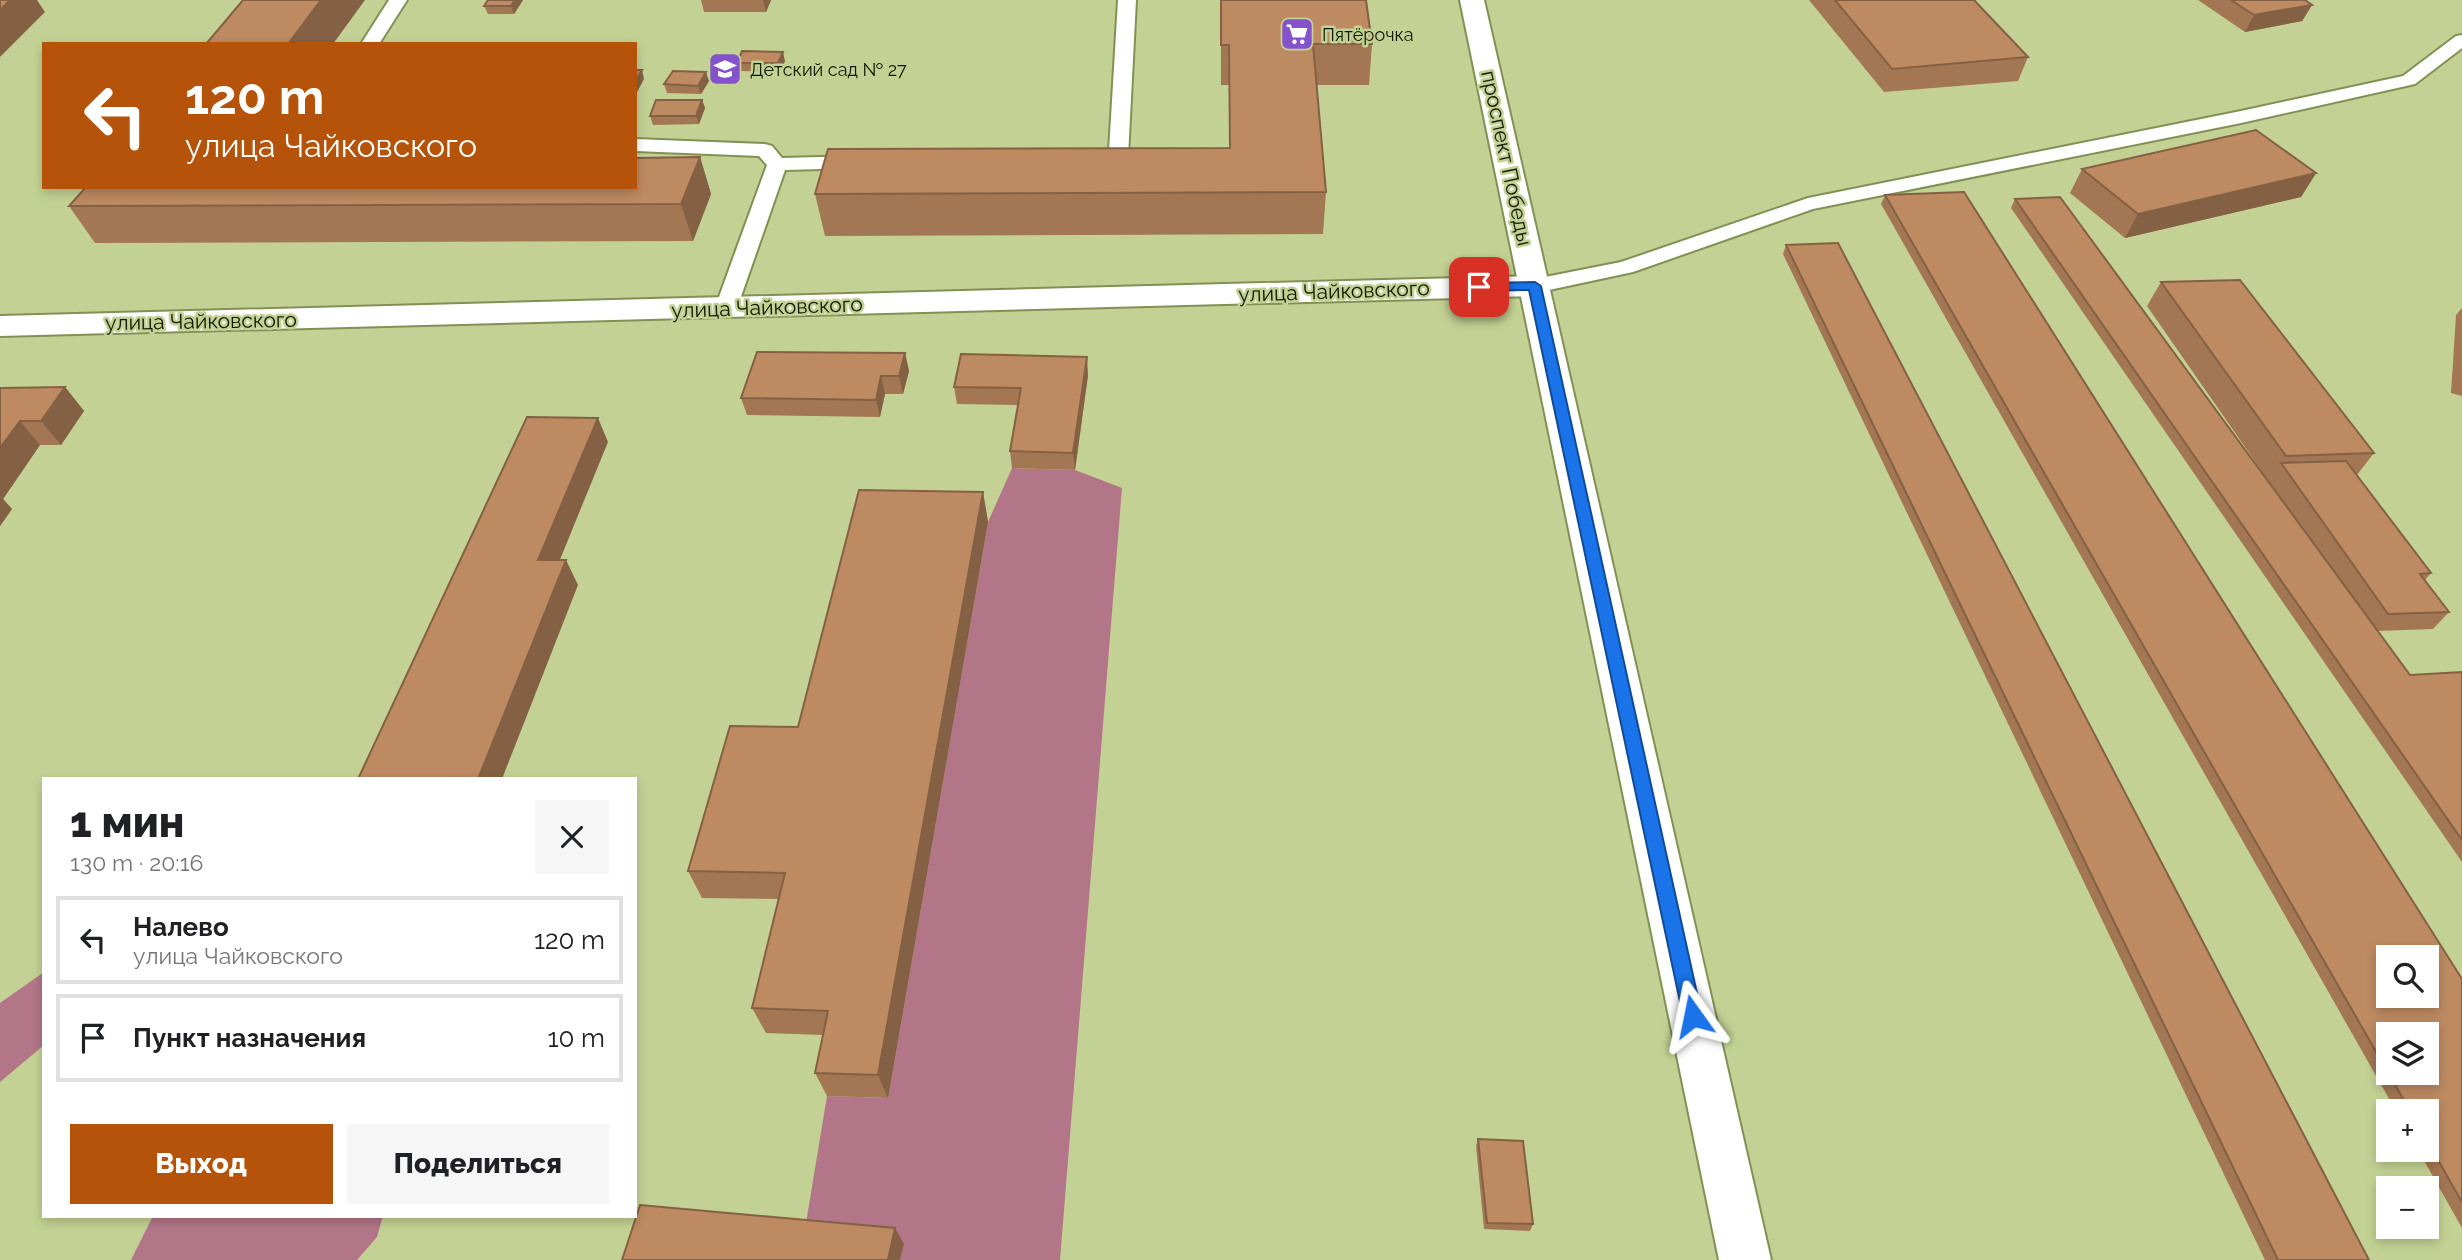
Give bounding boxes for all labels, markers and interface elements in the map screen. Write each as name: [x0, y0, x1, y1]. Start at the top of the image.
supermarket icon: Пятёрочка: [1278, 15, 1316, 53]
place label: Пятёрочка: [1322, 24, 1414, 45]
school or university icon: Детский сад № 27: [706, 50, 744, 88]
place label: Детский сад № 27: [750, 59, 907, 80]
text: 120 m: [185, 68, 324, 125]
street label: проспект Победы: [1476, 68, 1538, 248]
icon: left: [70, 70, 161, 161]
text: улица Чайковского: [185, 127, 477, 164]
pin: [1449, 257, 1509, 317]
icon: arrive: [1460, 268, 1498, 306]
street label: улица Чайковского: [1238, 275, 1430, 307]
street label: улица Чайковского: [671, 291, 863, 323]
street label: улица Чайковского: [105, 307, 297, 335]
text: 1 мин: [70, 798, 184, 847]
button: close: [535, 800, 609, 874]
text: 130 m · 20:16: [70, 849, 203, 876]
text: Налево: [133, 912, 229, 942]
icon: left: [74, 921, 112, 959]
text: 120 m: [534, 925, 605, 955]
text: улица Чайковского: [133, 942, 343, 969]
map controls: [2376, 945, 2439, 1239]
button: search: [2376, 945, 2439, 1008]
position arrow: [1656, 979, 1730, 1053]
icon: arrive: [74, 1019, 112, 1057]
button: layers: [2376, 1022, 2439, 1085]
text: Пункт назначения: [133, 1023, 366, 1053]
text: 10 m: [547, 1023, 605, 1053]
button: +: [2376, 1099, 2439, 1162]
button: Выход: [70, 1124, 333, 1204]
button: Поделиться: [347, 1124, 609, 1204]
button: −: [2376, 1176, 2439, 1239]

